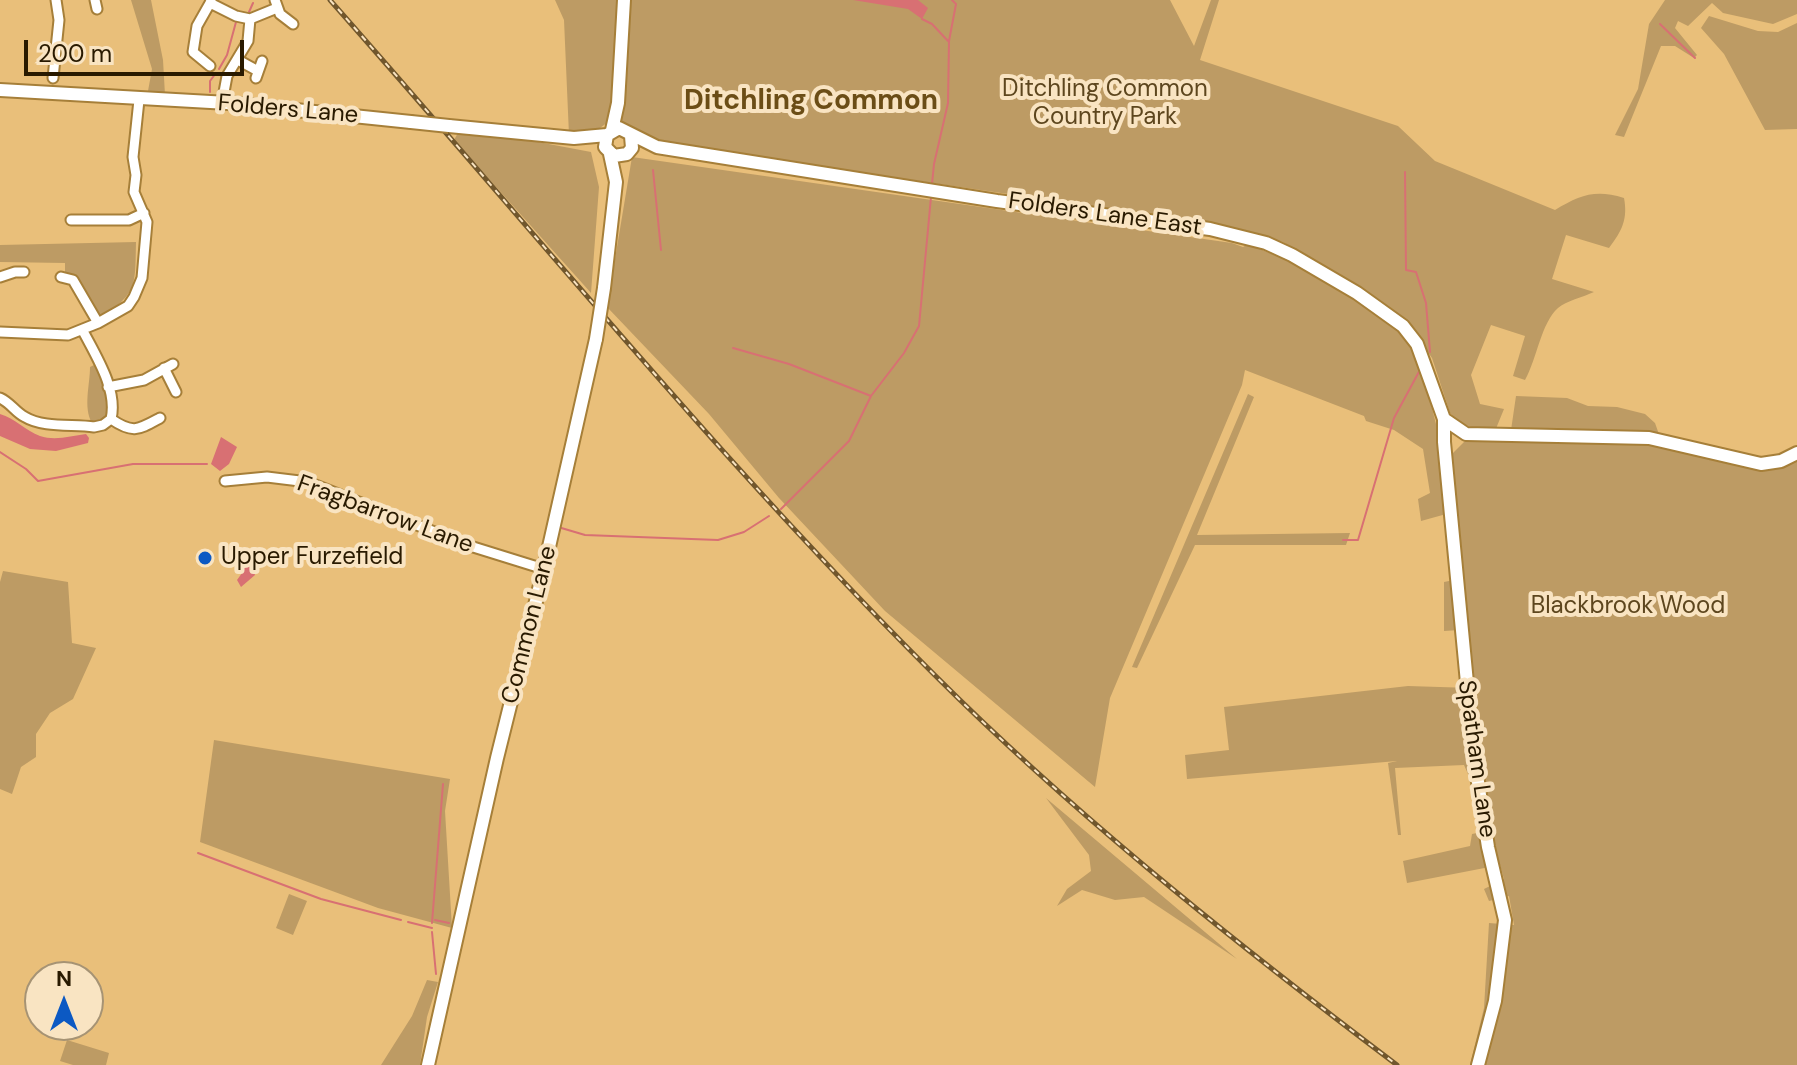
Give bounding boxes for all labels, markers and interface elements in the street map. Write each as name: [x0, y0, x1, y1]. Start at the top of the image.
scale bar: [28, 24, 248, 74]
text: 200 m: [38, 38, 112, 69]
park label: Ditchling Common Country Park: [1002, 76, 1208, 132]
district label: Ditchling Common: [684, 85, 938, 119]
street label: Folders Lane: [217, 90, 359, 130]
street label: Folders Lane East: [1006, 187, 1204, 243]
street label: Fragbarrow Lane: [293, 470, 477, 560]
street label: Common Lane: [496, 543, 564, 707]
place label: Upper Furzefield: [221, 544, 403, 572]
marker: Upper Furzefield: [196, 549, 214, 567]
park label: Blackbrook Wood: [1531, 593, 1725, 621]
street label: Spatham Lane: [1451, 678, 1501, 840]
north arrow: [24, 961, 104, 1041]
text: N: [56, 964, 72, 993]

